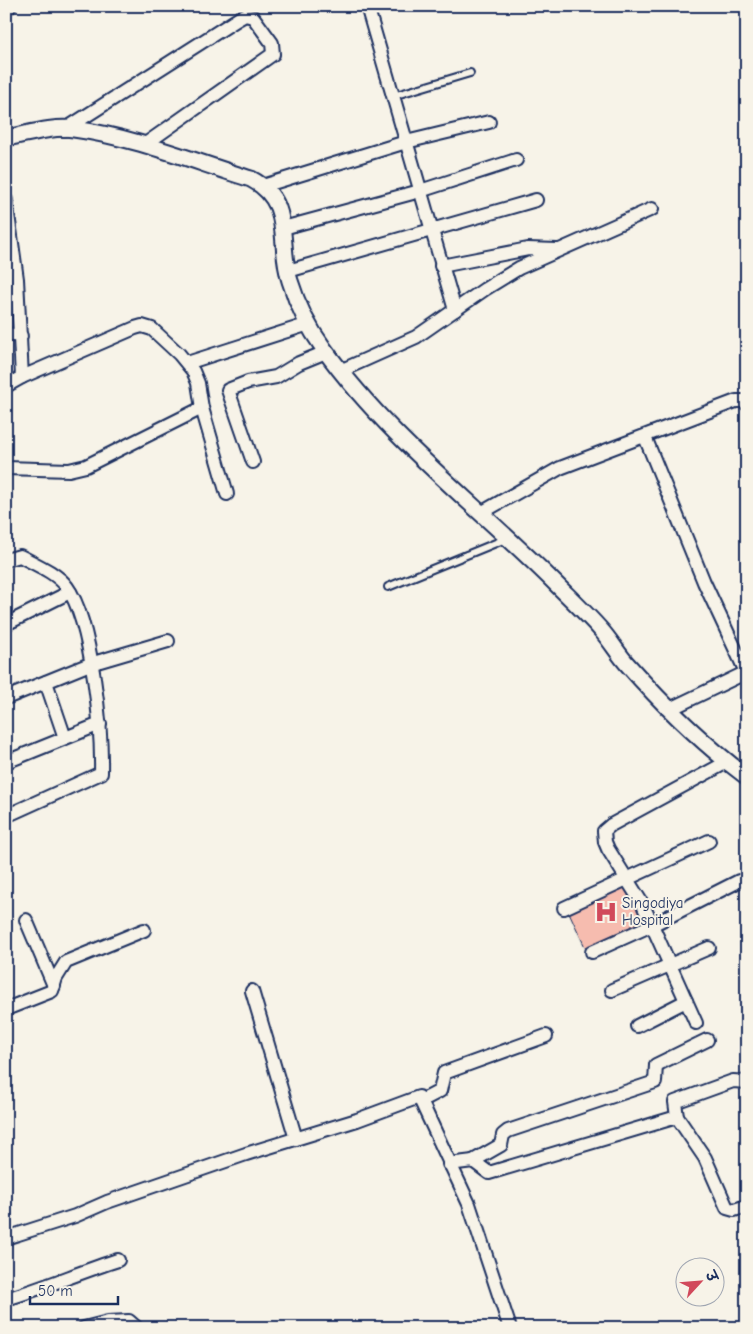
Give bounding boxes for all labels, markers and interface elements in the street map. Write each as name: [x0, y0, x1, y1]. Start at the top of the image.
place label: Singodiya Hospital: [622, 894, 683, 929]
hospital icon: Singodiya Hospital: [593, 899, 619, 925]
north arrow: [676, 1256, 726, 1306]
text: उ: [701, 1267, 722, 1286]
scale bar: [30, 1274, 118, 1306]
text: 50 m: [38, 1282, 73, 1300]

